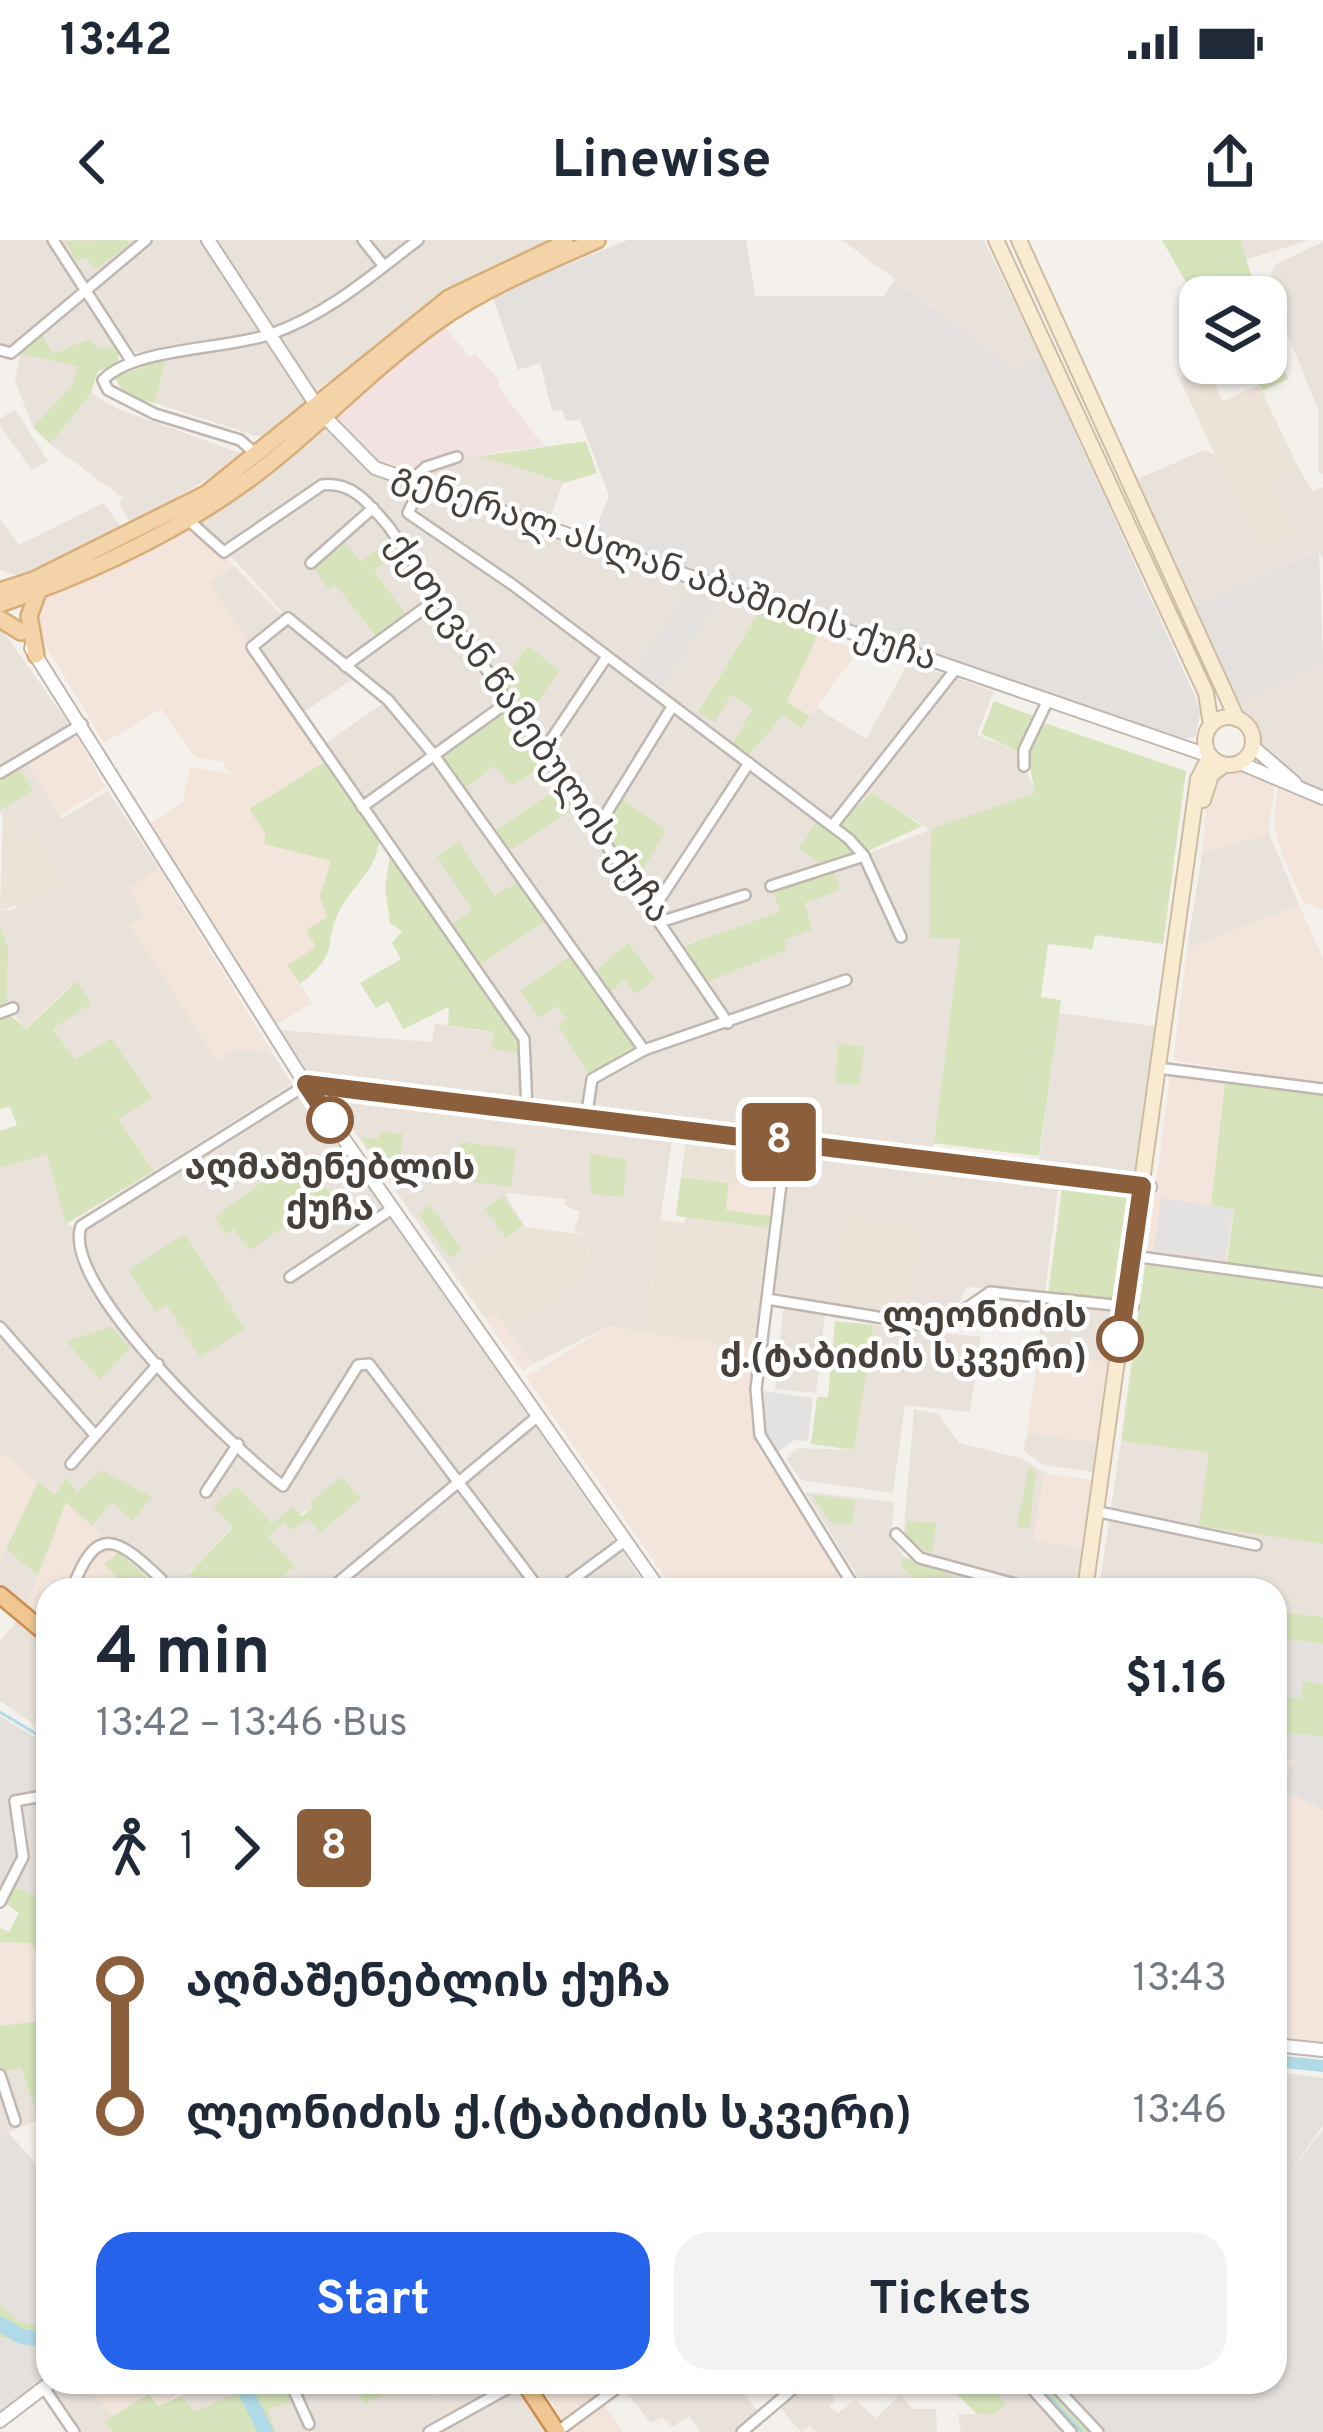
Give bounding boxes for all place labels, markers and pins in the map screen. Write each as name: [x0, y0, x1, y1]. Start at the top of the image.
marker: აღმაშენებლის ქუჩა: [308, 1098, 352, 1142]
place label: აღმაშენებლის ქუჩა: [185, 1147, 475, 1234]
place label: ლეონიძის ქ.(ტაბიძის სკვერი): [720, 1295, 1087, 1382]
marker: ლეონიძის ქ.(ტაბიძის სკვერი): [1098, 1317, 1142, 1361]

